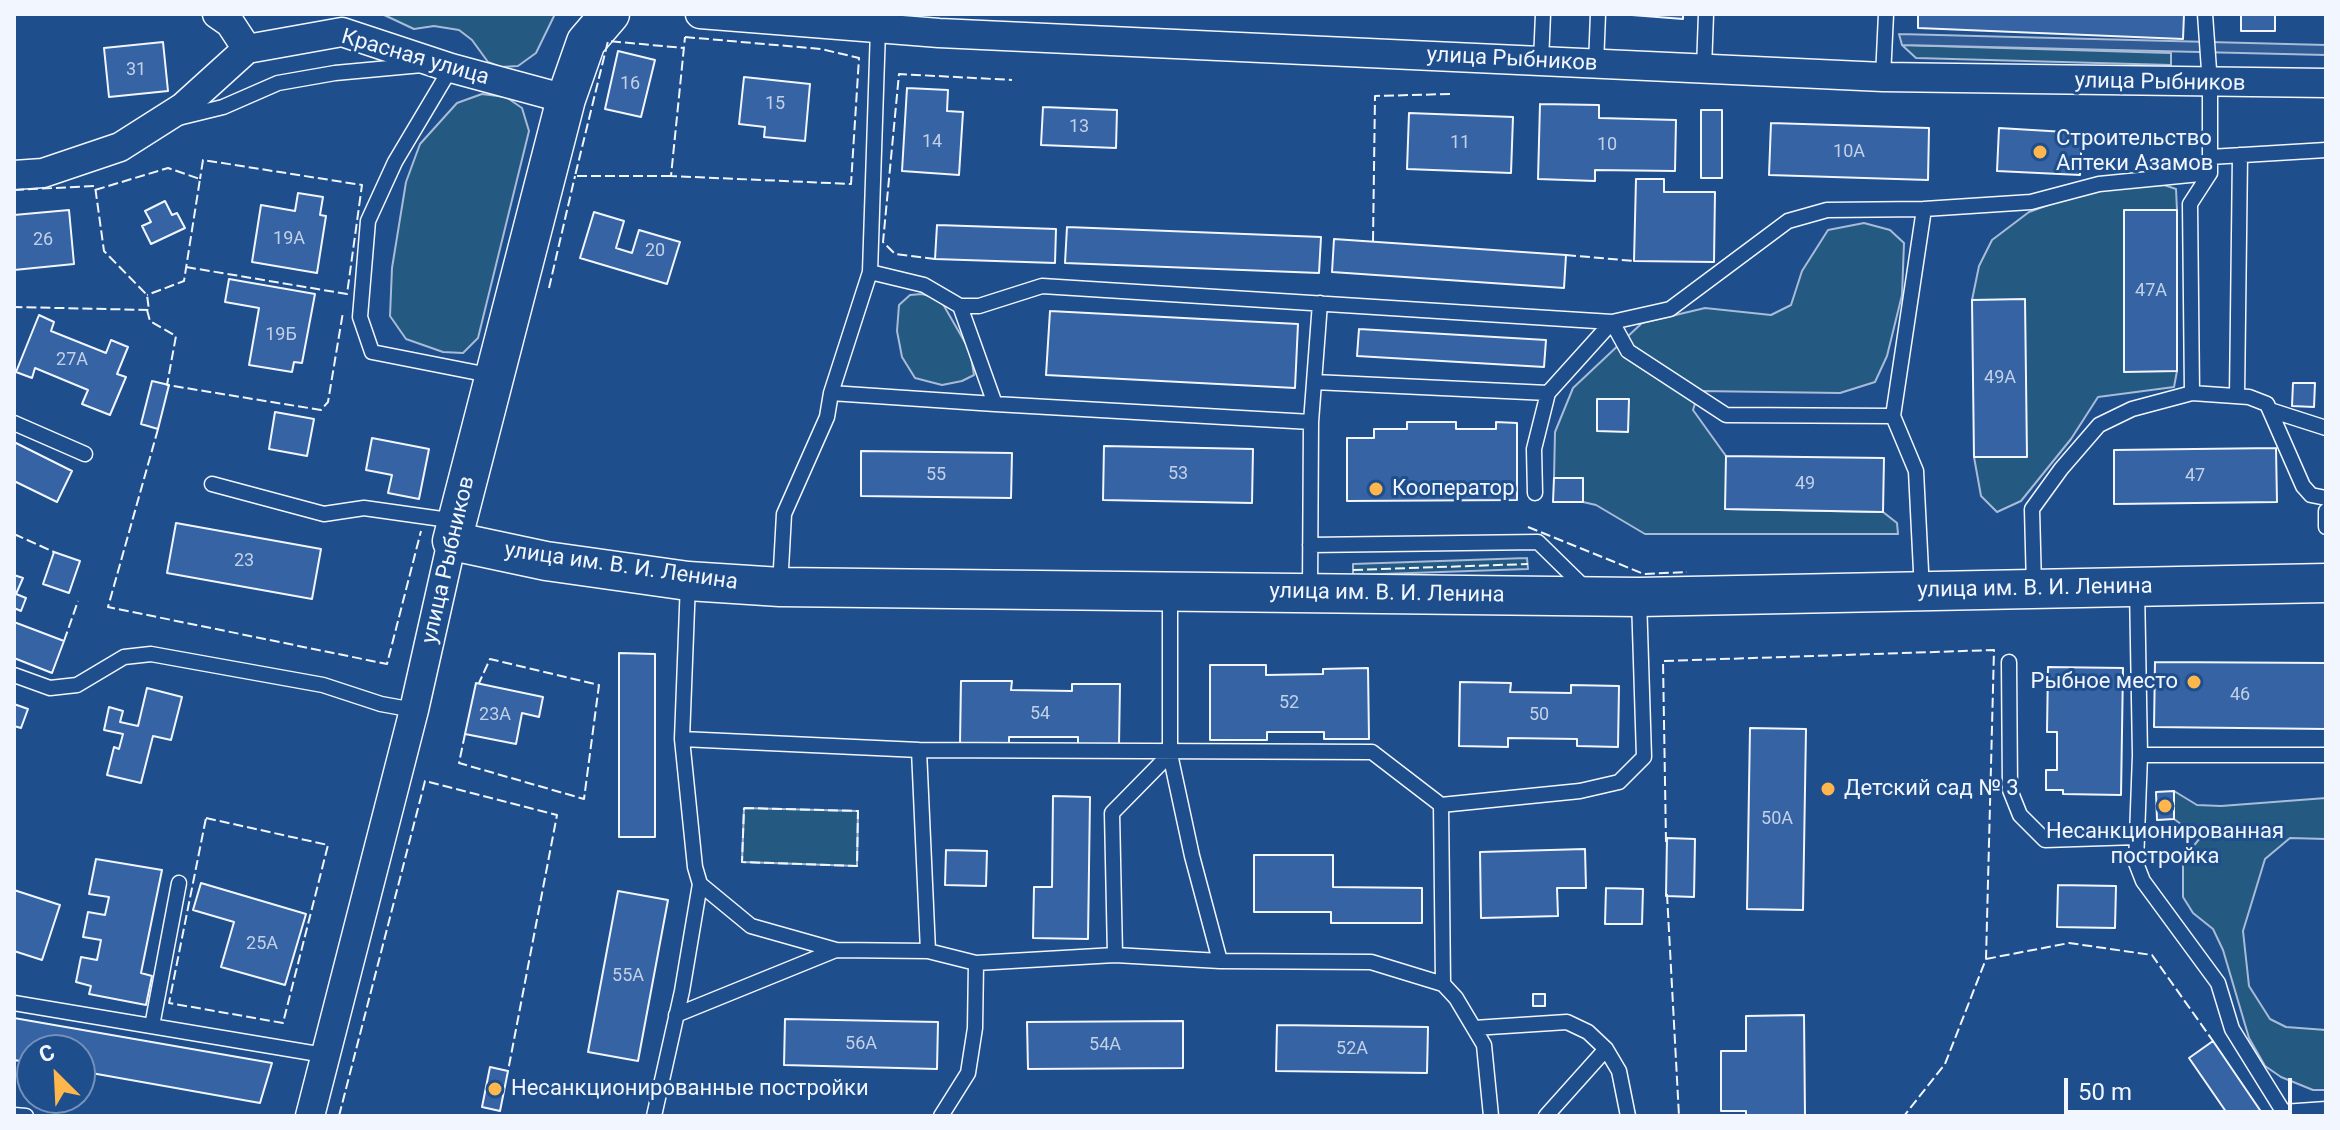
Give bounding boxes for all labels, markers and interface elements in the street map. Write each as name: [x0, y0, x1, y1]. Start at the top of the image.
street label: Красная улица: [338, 24, 492, 92]
street label: улица Рыбников: [1426, 42, 1598, 78]
house number: 31: [126, 59, 146, 81]
street label: улица Рыбников: [2074, 68, 2246, 98]
house number: 16: [620, 73, 640, 95]
house number: 15: [765, 93, 785, 115]
house number: 13: [1069, 116, 1089, 138]
place label: Строительство Аптеки Азамов: [2056, 126, 2213, 178]
house number: 14: [922, 131, 942, 153]
house number: 11: [1450, 132, 1470, 154]
house number: 10: [1597, 134, 1617, 156]
house number: 10А: [1833, 141, 1865, 163]
marker: Строительство Аптеки Азамов: [2031, 143, 2049, 161]
house number: 19А: [273, 228, 305, 250]
house number: 26: [33, 229, 53, 251]
house number: 20: [645, 240, 665, 262]
house number: 47А: [2135, 280, 2167, 302]
house number: 19Б: [265, 324, 297, 346]
house number: 27А: [56, 349, 88, 371]
house number: 49А: [1984, 367, 2016, 389]
house number: 53: [1168, 463, 1188, 485]
house number: 55: [926, 464, 946, 486]
house number: 47: [2185, 465, 2205, 487]
house number: 49: [1795, 473, 1815, 495]
street label: улица Рыбников: [417, 474, 481, 646]
place label: Кооператор: [1392, 476, 1514, 502]
marker: Кооператор: [1367, 480, 1385, 498]
street label: улица им. В. И. Ленина: [503, 538, 739, 596]
house number: 23: [234, 550, 254, 572]
street label: улица им. В. И. Ленина: [1917, 574, 2153, 604]
street label: улица им. В. И. Ленина: [1269, 579, 1505, 609]
place label: Рыбное место: [2031, 669, 2178, 695]
marker: Рыбное место: [2185, 673, 2203, 691]
house number: 46: [2230, 684, 2250, 706]
house number: 52: [1279, 692, 1299, 714]
house number: 54: [1030, 703, 1050, 725]
house number: 23А: [479, 704, 511, 726]
house number: 50: [1529, 704, 1549, 726]
place label: Детский сад № 3: [1844, 776, 2019, 802]
marker: Детский сад № 3: [1819, 780, 1837, 798]
marker: Несанкционированная постройка: [2156, 797, 2174, 815]
house number: 50А: [1761, 808, 1793, 830]
place label: Несанкционированная постройка: [2046, 819, 2284, 870]
house number: 25А: [246, 933, 278, 955]
house number: 55А: [612, 965, 644, 987]
house number: 56А: [845, 1033, 877, 1055]
north arrow: [16, 1034, 96, 1114]
house number: 54А: [1089, 1034, 1121, 1056]
house number: 52А: [1336, 1038, 1368, 1060]
text: С: [35, 1039, 59, 1068]
scale bar: [2068, 1062, 2296, 1112]
place label: Несанкционированные постройки: [511, 1076, 869, 1102]
text: 50 m: [2078, 1078, 2132, 1106]
marker: Несанкционированные постройки: [486, 1080, 504, 1098]

